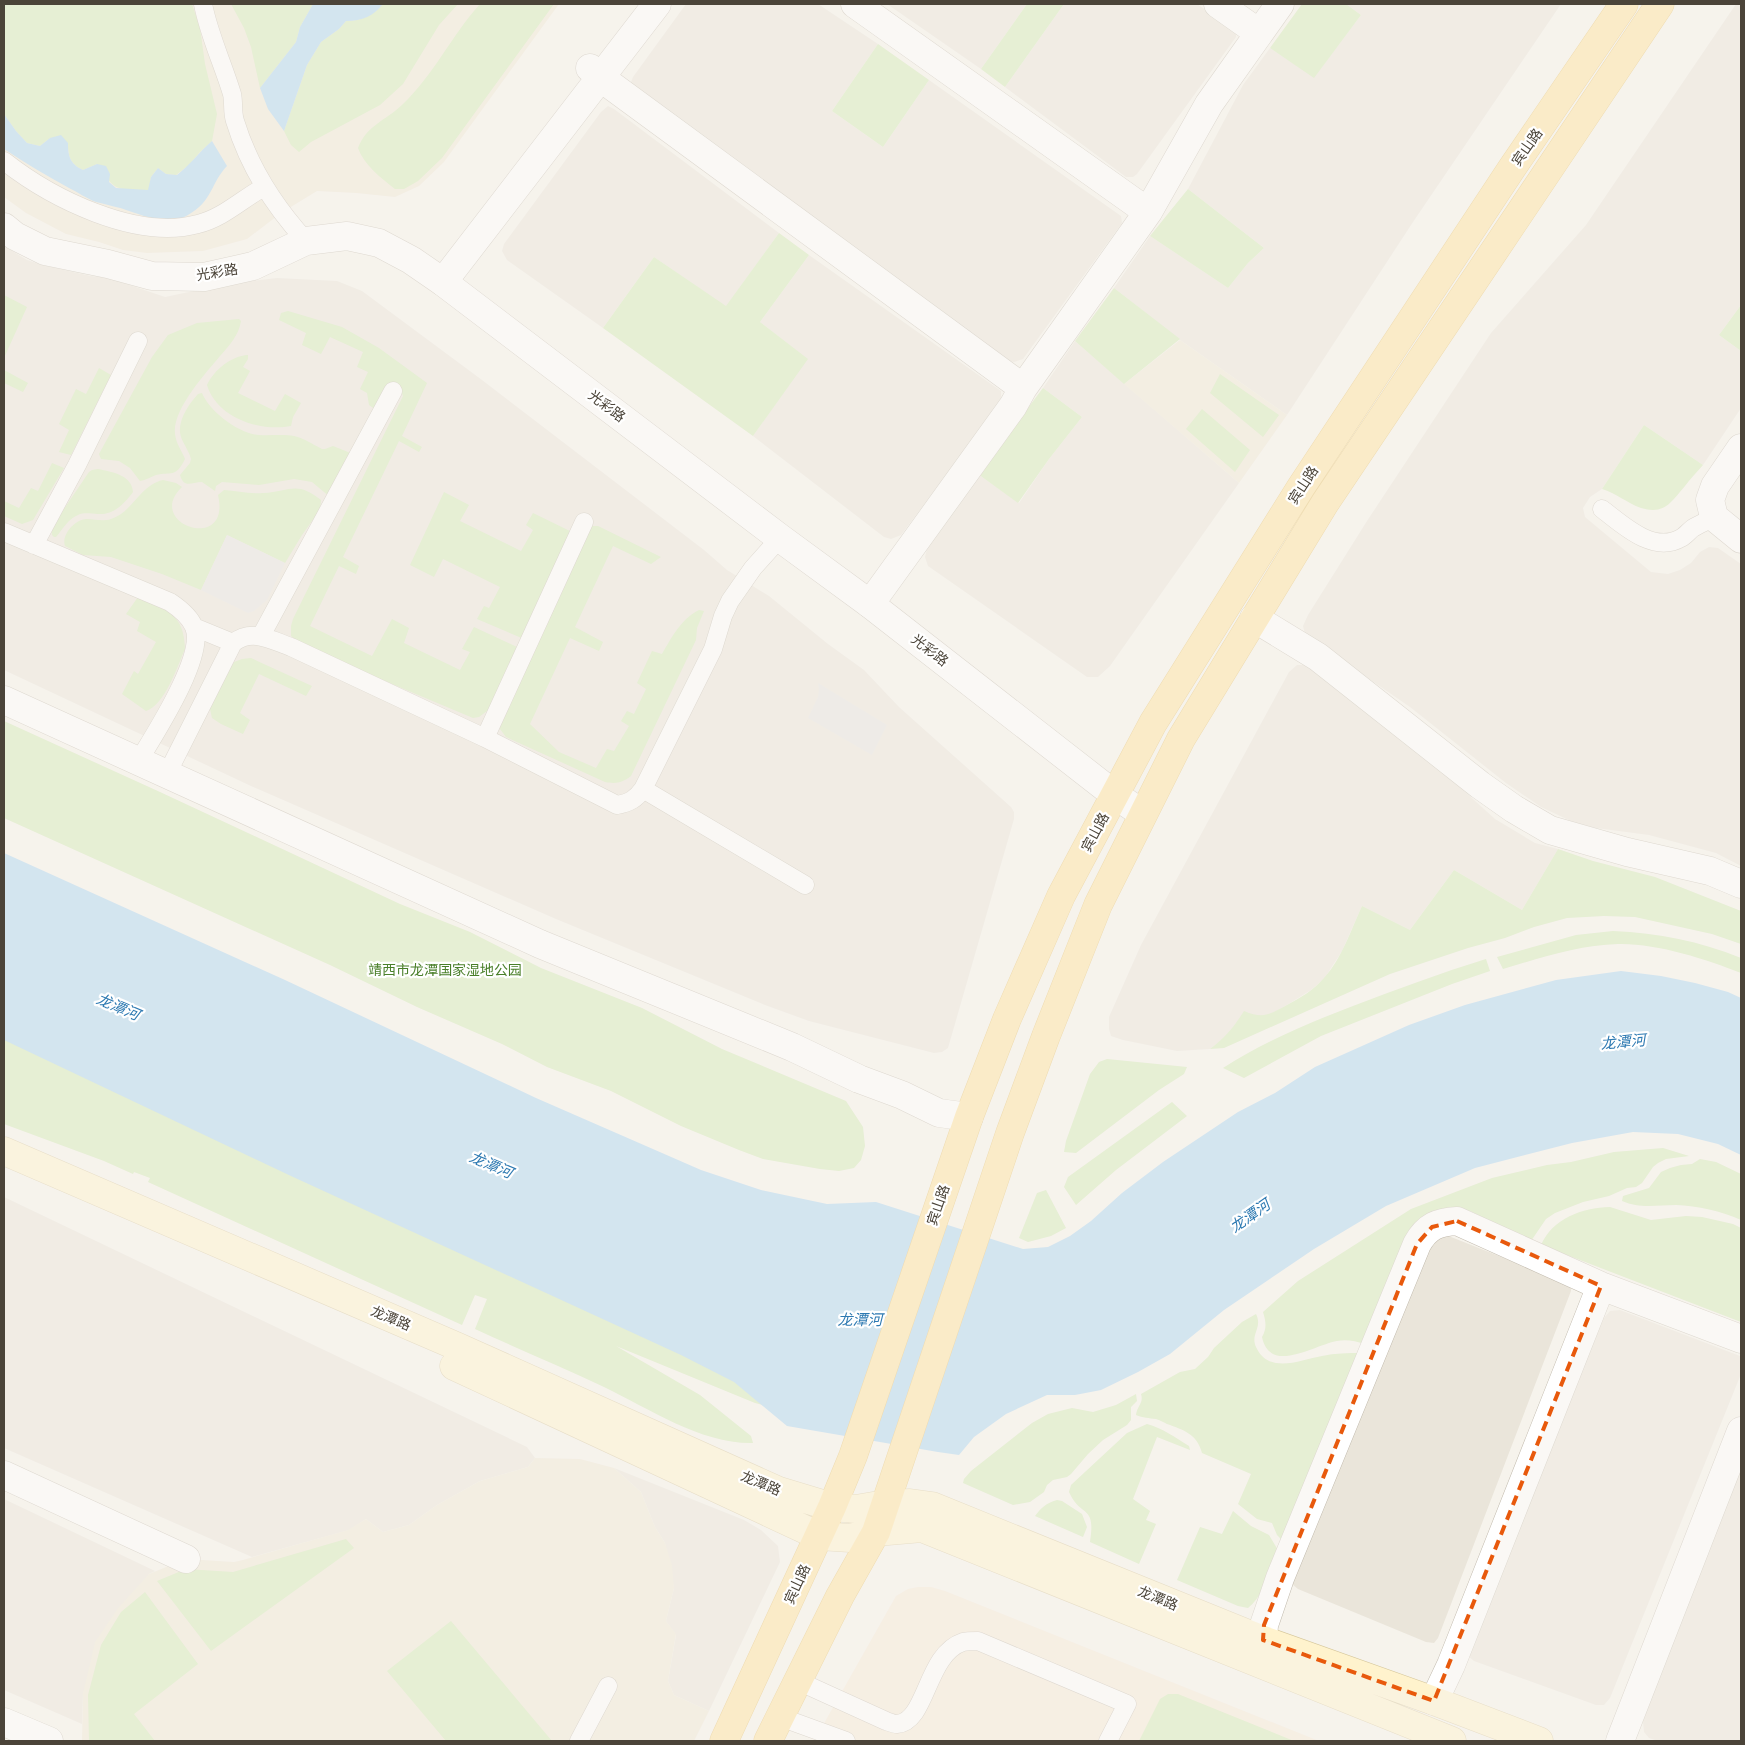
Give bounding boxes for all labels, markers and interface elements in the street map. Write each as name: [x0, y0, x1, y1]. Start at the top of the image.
street label: 宾山路: [1508, 125, 1546, 169]
street label: 光彩路: [195, 261, 239, 284]
street label: 光彩路: [585, 387, 629, 426]
street label: 宾山路: [1285, 463, 1322, 508]
street label: 光彩路: [908, 631, 951, 670]
street label: 宾山路: [1078, 810, 1113, 855]
park label: 靖西市龙潭国家湿地公园: [368, 962, 522, 979]
water label: 龙潭河: [94, 990, 145, 1025]
water label: 龙潭河: [1600, 1031, 1649, 1053]
water label: 龙潭河: [467, 1148, 518, 1183]
street label: 宾山路: [924, 1183, 953, 1228]
water label: 龙潭河: [1226, 1194, 1276, 1236]
street label: 龙潭路: [368, 1302, 413, 1334]
water label: 龙潭河: [837, 1311, 885, 1329]
street label: 龙潭路: [738, 1467, 783, 1499]
street label: 宾山路: [781, 1562, 814, 1607]
street label: 龙潭路: [1135, 1583, 1180, 1614]

